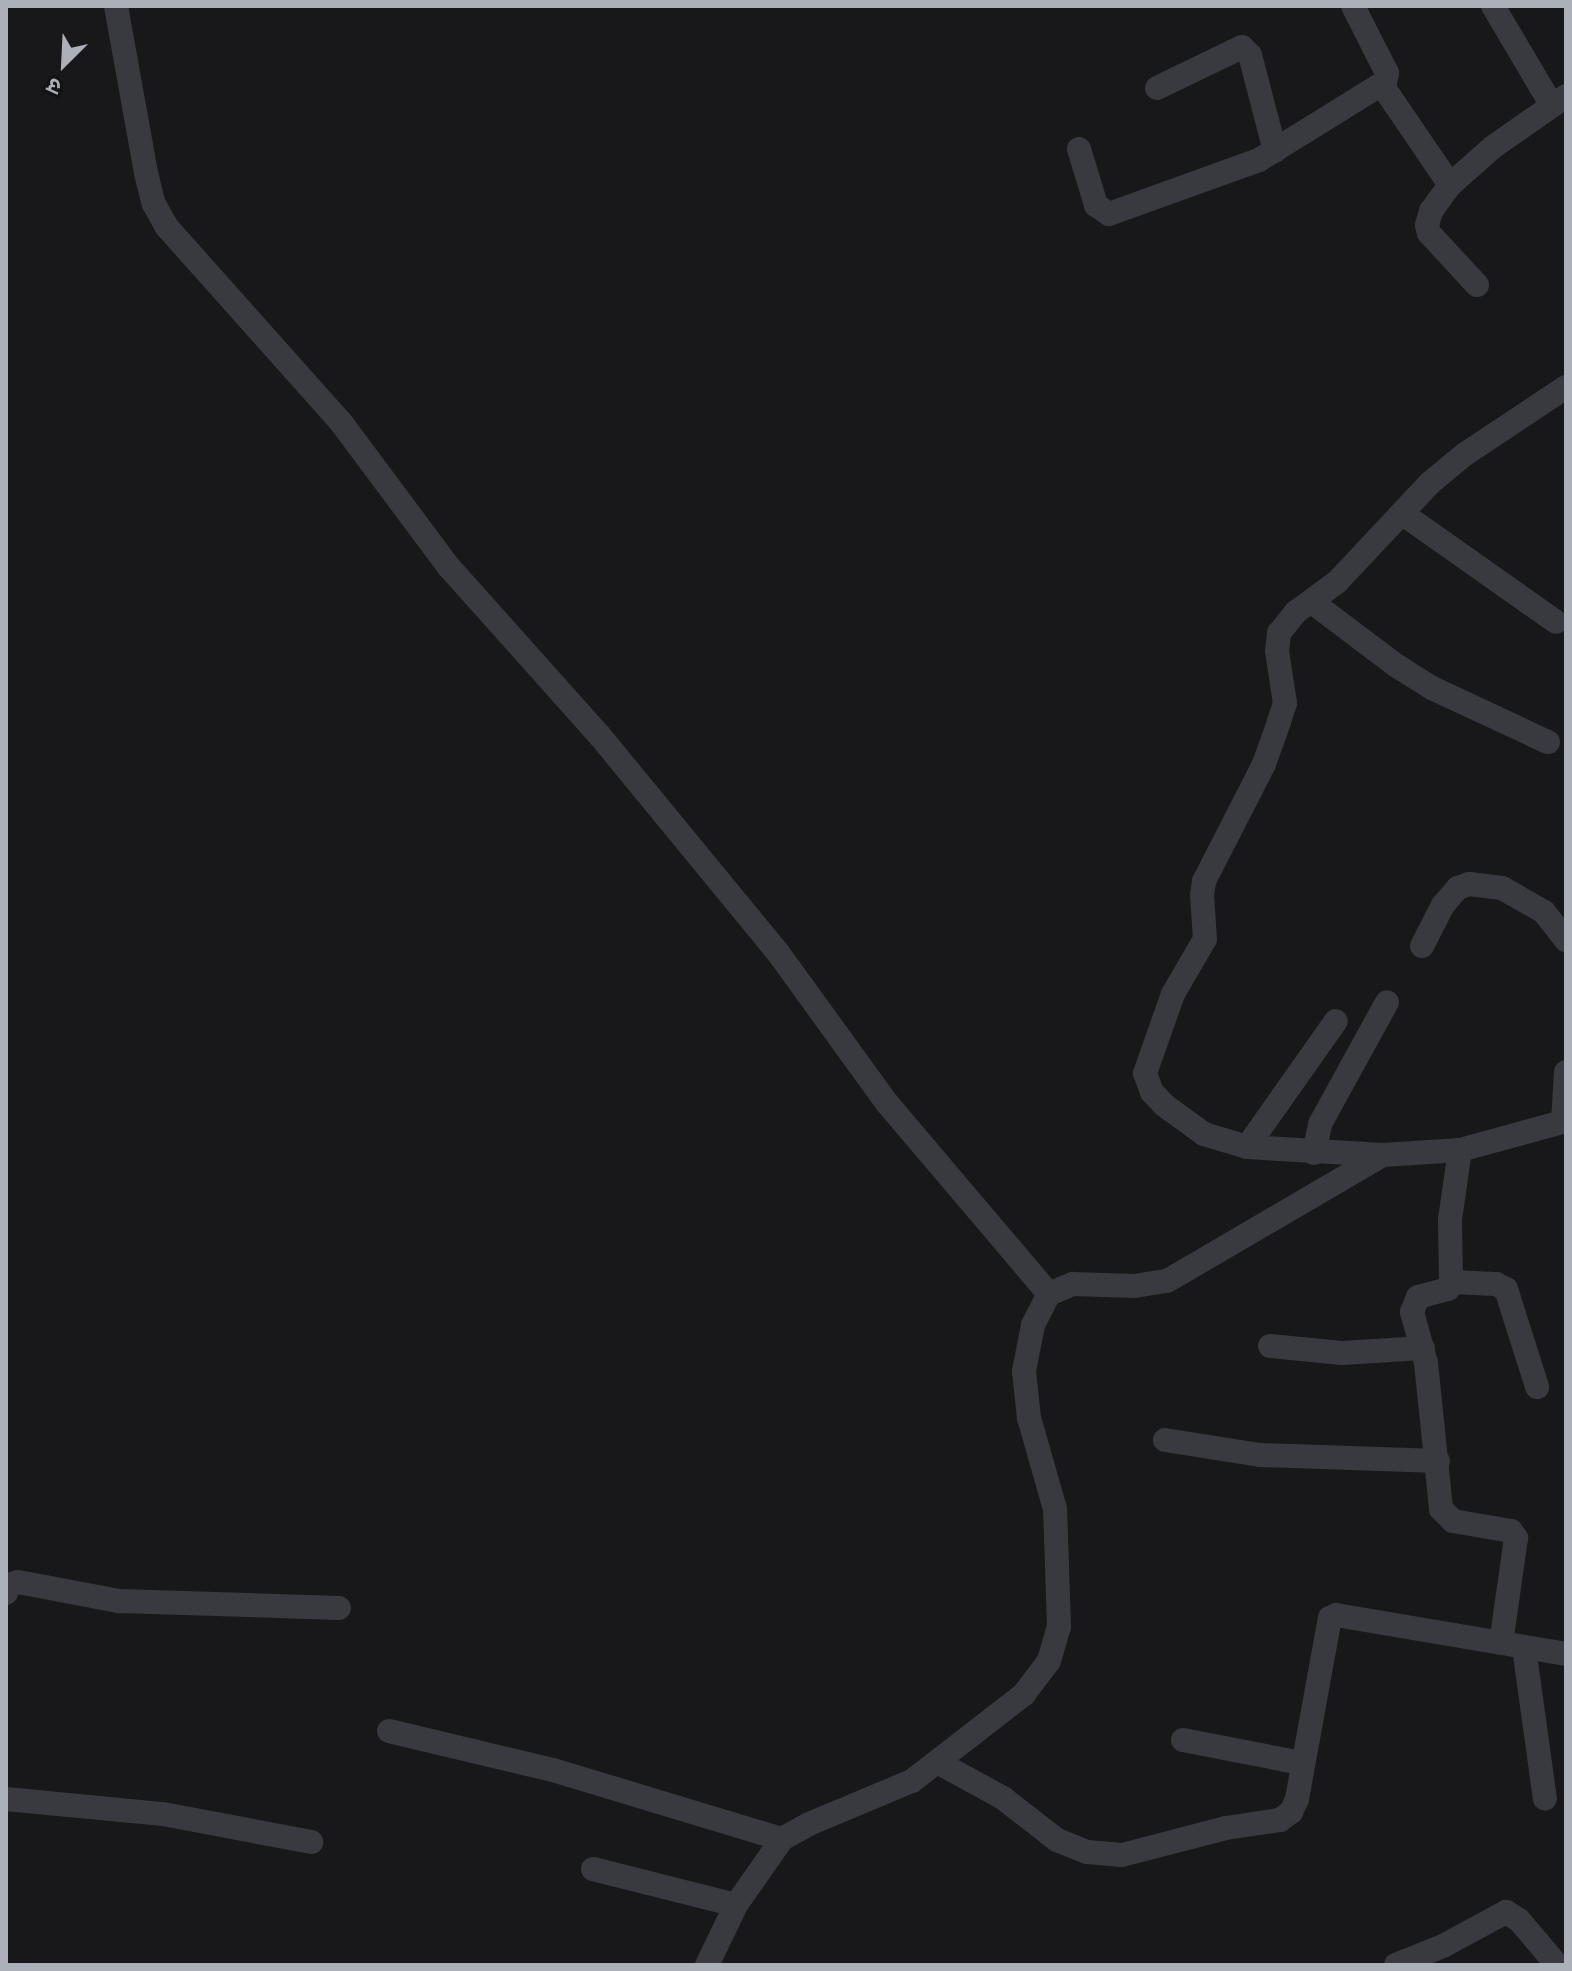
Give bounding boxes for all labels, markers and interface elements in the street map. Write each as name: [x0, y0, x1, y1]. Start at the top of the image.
north arrow: [24, 24, 104, 104]
text: उ: [43, 72, 65, 100]

